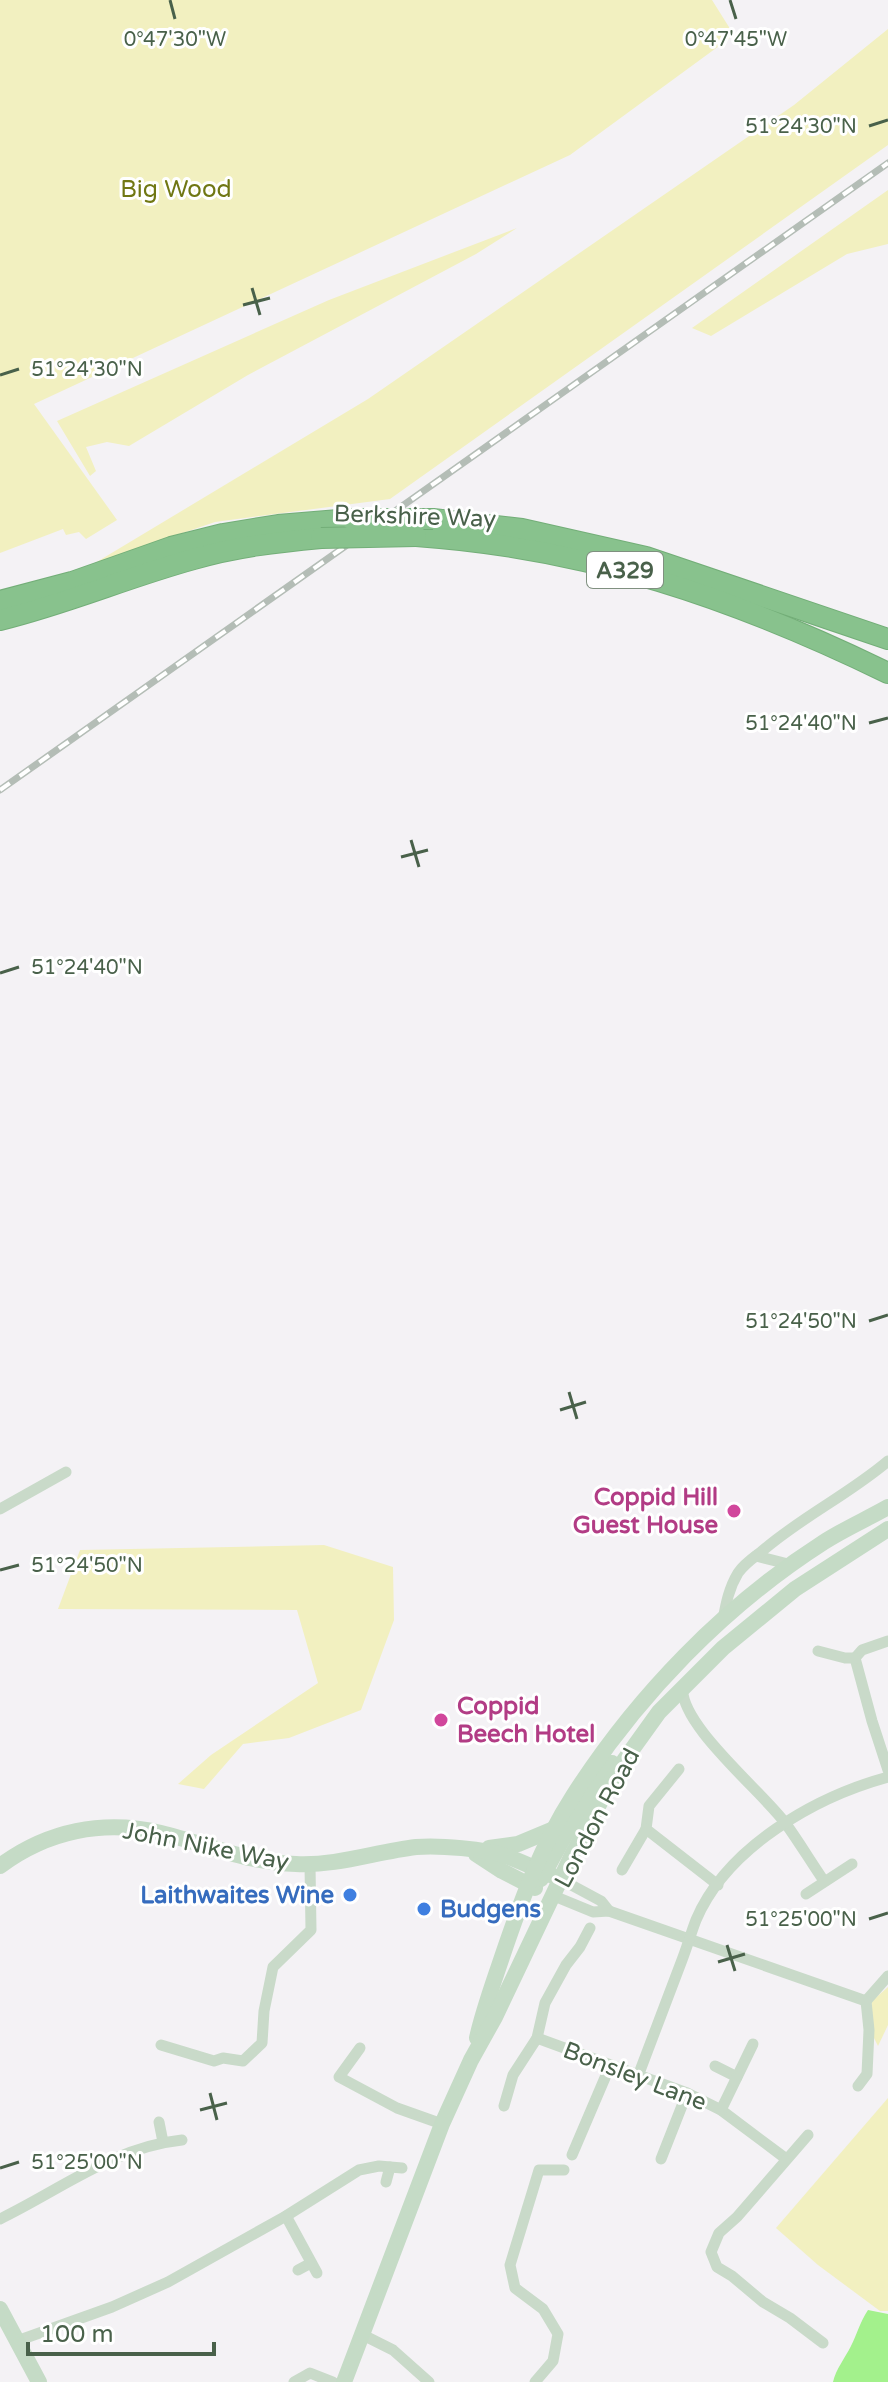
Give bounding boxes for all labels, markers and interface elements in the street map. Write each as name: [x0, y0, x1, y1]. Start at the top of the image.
text: 0°47'30"W: [124, 28, 226, 52]
text: 0°47'45"W: [685, 28, 787, 52]
text: 51°24'30"N: [745, 115, 857, 139]
park label: Big Wood: [120, 175, 232, 204]
text: 51°24'30"N: [31, 358, 143, 382]
street label: Berkshire Way: [333, 499, 497, 534]
road number: A329: [587, 552, 663, 588]
text: 51°24'40"N: [745, 712, 857, 736]
text: 51°24'40"N: [31, 956, 143, 980]
text: 51°24'50"N: [745, 1310, 857, 1334]
place label: Coppid Hill Guest House: [573, 1483, 718, 1540]
marker: Coppid Hill Guest House: [725, 1502, 743, 1520]
text: 51°24'50"N: [31, 1554, 143, 1578]
place label: Coppid Beech Hotel: [457, 1692, 595, 1749]
marker: Coppid Beech Hotel: [432, 1711, 450, 1729]
street label: London Road: [549, 1743, 646, 1893]
street label: John Nike Way: [120, 1816, 291, 1877]
place label: Laithwaites Wine: [140, 1881, 334, 1910]
marker: Laithwaites Wine: [341, 1886, 359, 1904]
place label: Budgens: [440, 1895, 541, 1924]
marker: Budgens: [415, 1900, 433, 1918]
text: 51°25'00"N: [745, 1908, 857, 1932]
street label: Bonsley Lane: [559, 2036, 711, 2117]
text: 51°25'00"N: [31, 2151, 143, 2175]
scale bar: [28, 2306, 214, 2356]
text: 100 m: [40, 2320, 114, 2349]

